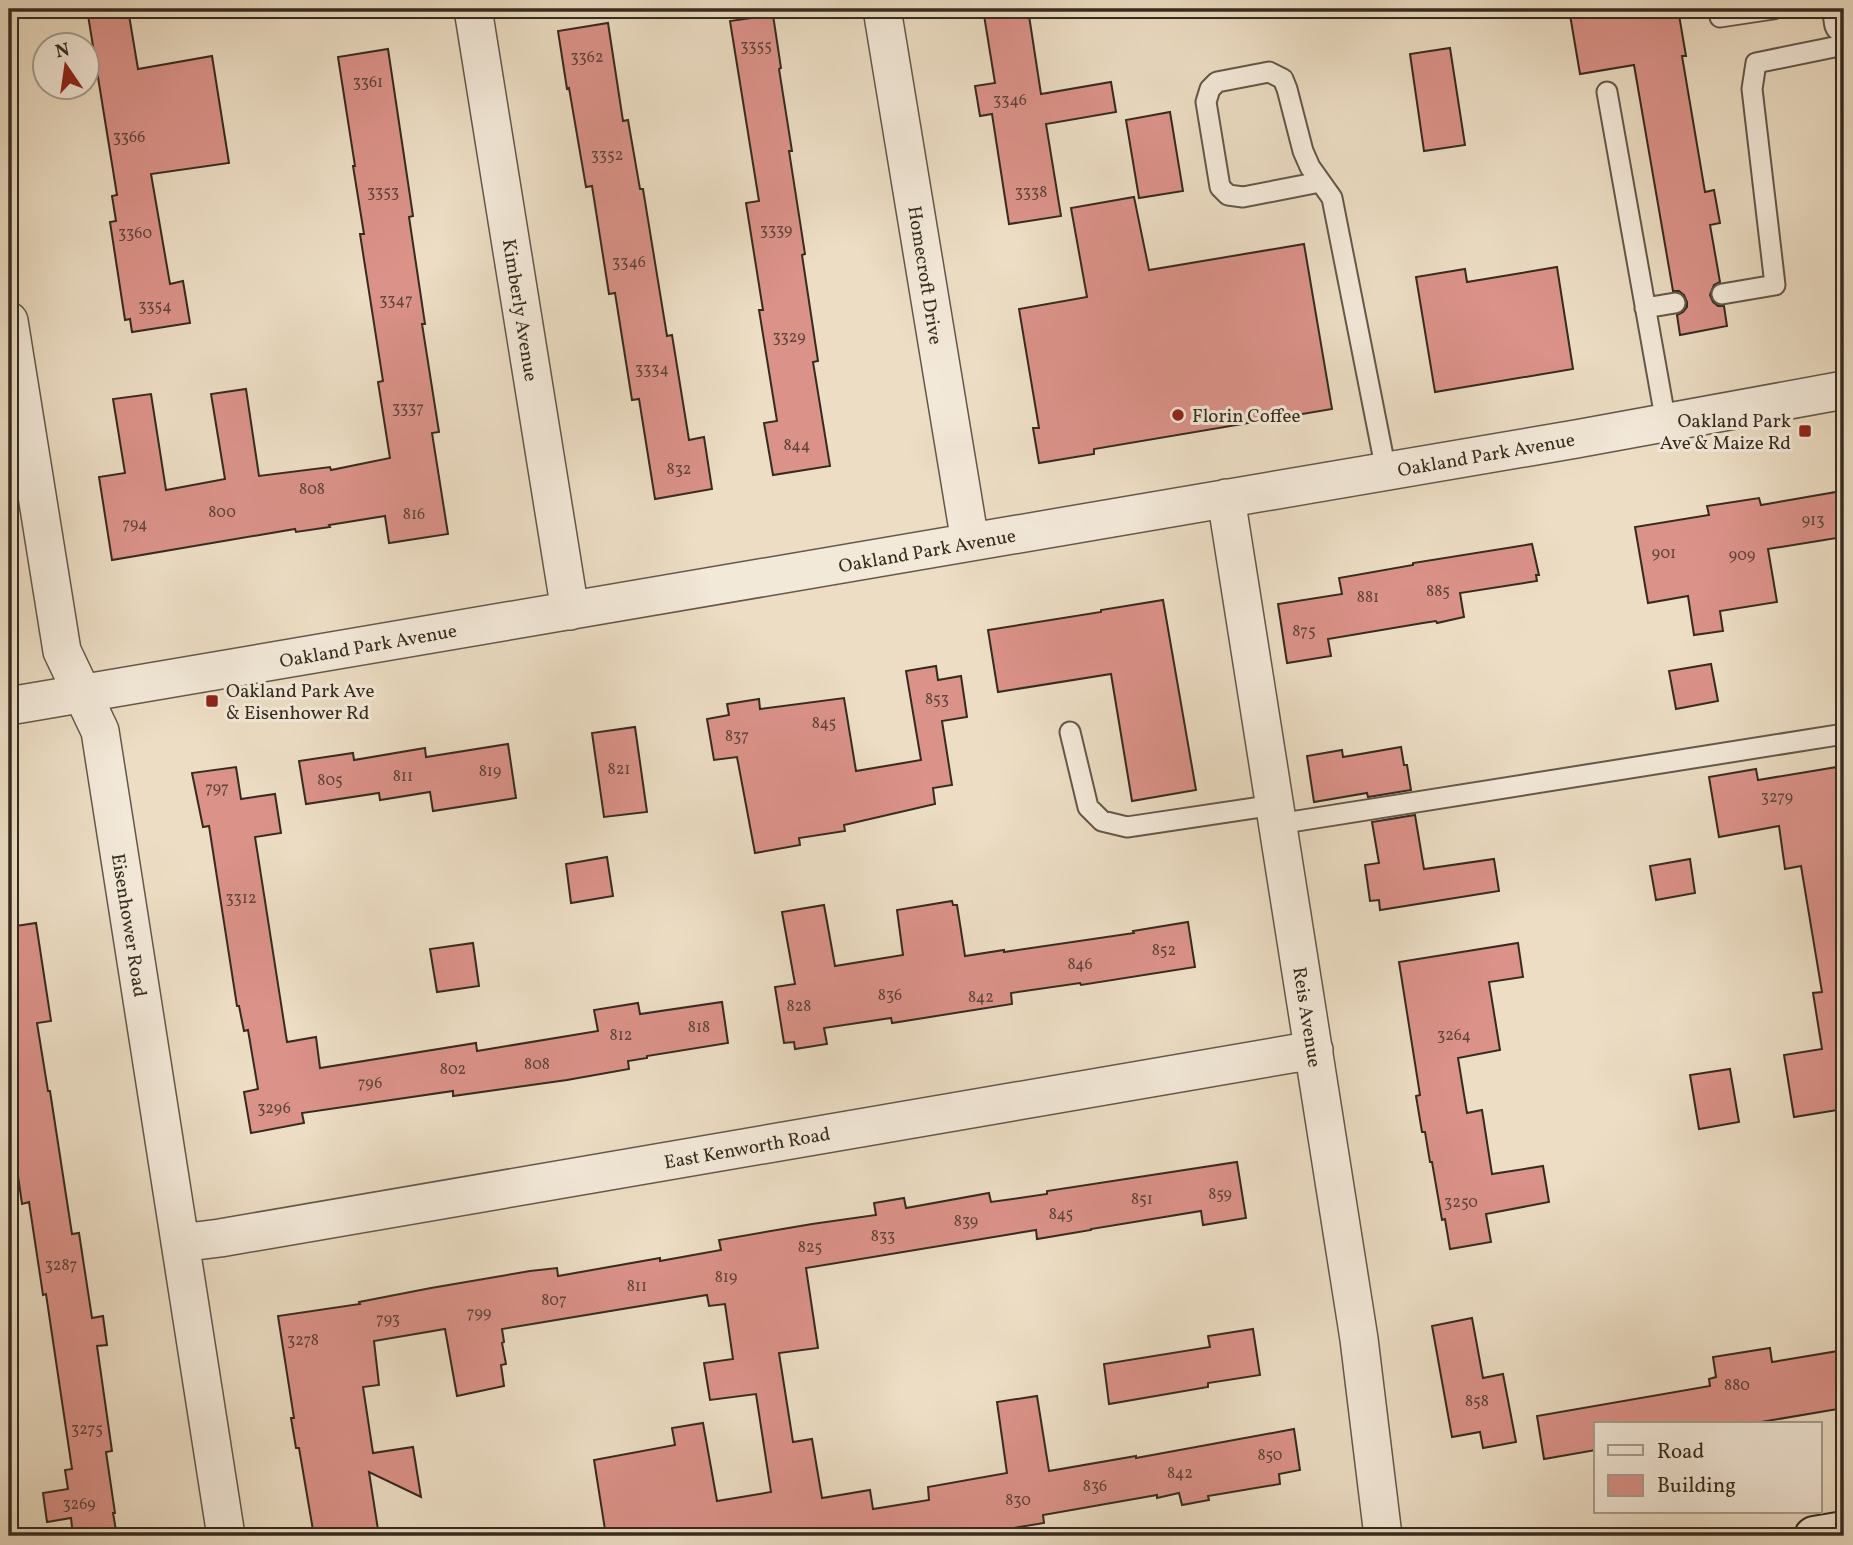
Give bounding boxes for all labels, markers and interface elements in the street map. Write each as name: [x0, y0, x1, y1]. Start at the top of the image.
north arrow: [32, 32, 102, 102]
house number: 3355: [740, 36, 772, 58]
text: N: [53, 37, 72, 66]
house number: 3362: [571, 47, 604, 69]
house number: 3361: [353, 72, 383, 94]
house number: 3346: [993, 90, 1027, 112]
house number: 3366: [113, 127, 145, 149]
house number: 3352: [591, 145, 623, 167]
house number: 3353: [367, 182, 399, 204]
house number: 3338: [1015, 182, 1047, 204]
street label: Homecroft Drive: [900, 204, 948, 347]
house number: 3339: [760, 220, 792, 242]
house number: 3360: [118, 223, 152, 245]
street label: Kimberly Avenue: [495, 237, 543, 384]
house number: 3346: [612, 252, 646, 274]
house number: 3347: [379, 290, 413, 312]
house number: 3354: [138, 296, 172, 318]
house number: 3329: [772, 327, 806, 349]
house number: 3334: [635, 359, 669, 381]
house number: 3337: [392, 398, 424, 420]
place label: Florin Coffee: [1192, 404, 1300, 430]
marker: Florin Coffee: [1170, 407, 1186, 423]
place label: Oakland Park Ave & Maize Rd: [1660, 409, 1791, 457]
marker: Oakland Park Ave & Maize Rd: [1797, 423, 1813, 439]
street label: Oakland Park Avenue: [1396, 428, 1577, 484]
house number: 844: [784, 435, 810, 457]
house number: 832: [667, 459, 691, 481]
house number: 808: [299, 479, 325, 501]
house number: 800: [208, 502, 236, 524]
house number: 816: [403, 504, 425, 526]
house number: 913: [1802, 510, 1824, 532]
house number: 794: [122, 514, 148, 536]
street label: Oakland Park Avenue: [837, 524, 1018, 580]
house number: 901: [1652, 543, 1676, 565]
house number: 909: [1729, 545, 1755, 567]
house number: 885: [1426, 581, 1450, 603]
house number: 881: [1357, 587, 1379, 609]
street label: Oakland Park Avenue: [278, 619, 459, 675]
house number: 875: [1292, 621, 1316, 643]
place label: Oakland Park Ave & Eisenhower Rd: [226, 679, 374, 727]
house number: 853: [925, 689, 949, 711]
marker: Oakland Park Ave & Eisenhower Rd: [204, 693, 220, 709]
house number: 845: [812, 713, 836, 735]
house number: 837: [725, 726, 749, 748]
house number: 821: [608, 759, 630, 781]
house number: 819: [479, 761, 501, 783]
house number: 811: [393, 766, 413, 788]
house number: 805: [317, 770, 343, 792]
house number: 797: [205, 778, 229, 800]
house number: 3279: [1761, 787, 1793, 809]
street label: Eisenhower Road: [104, 852, 152, 999]
house number: 3312: [225, 888, 257, 910]
house number: 852: [1152, 940, 1176, 962]
house number: 846: [1067, 954, 1093, 976]
street label: Reis Avenue: [1285, 965, 1327, 1069]
house number: 836: [878, 985, 902, 1007]
house number: 842: [968, 987, 994, 1009]
house number: 828: [787, 996, 811, 1018]
house number: 818: [688, 1017, 710, 1039]
house number: 812: [610, 1025, 632, 1047]
house number: 3264: [1437, 1025, 1471, 1047]
house number: 808: [524, 1054, 550, 1076]
house number: 802: [440, 1059, 466, 1081]
house number: 796: [358, 1073, 382, 1095]
house number: 3296: [257, 1098, 291, 1120]
street label: East Kenworth Road: [662, 1122, 833, 1176]
house number: 859: [1208, 1184, 1232, 1206]
house number: 851: [1131, 1189, 1153, 1211]
house number: 3250: [1444, 1192, 1478, 1214]
house number: 845: [1049, 1204, 1073, 1226]
house number: 839: [954, 1211, 978, 1233]
house number: 833: [871, 1226, 895, 1248]
house number: 825: [798, 1237, 822, 1259]
house number: 3287: [45, 1255, 78, 1277]
house number: 819: [715, 1267, 737, 1289]
house number: 811: [627, 1276, 647, 1298]
house number: 807: [541, 1290, 567, 1312]
house number: 799: [467, 1303, 491, 1325]
house number: 793: [376, 1309, 400, 1331]
house number: 3278: [287, 1330, 319, 1352]
house number: 880: [1724, 1375, 1750, 1397]
house number: 858: [1465, 1391, 1489, 1413]
house number: 3275: [71, 1419, 103, 1441]
legend: [1594, 1422, 1822, 1514]
text: Road: [1657, 1438, 1704, 1467]
house number: 850: [1258, 1445, 1282, 1467]
house number: 842: [1167, 1463, 1193, 1485]
text: Building: [1657, 1472, 1736, 1501]
house number: 836: [1083, 1476, 1107, 1498]
house number: 830: [1005, 1490, 1031, 1512]
house number: 3269: [62, 1494, 96, 1516]

